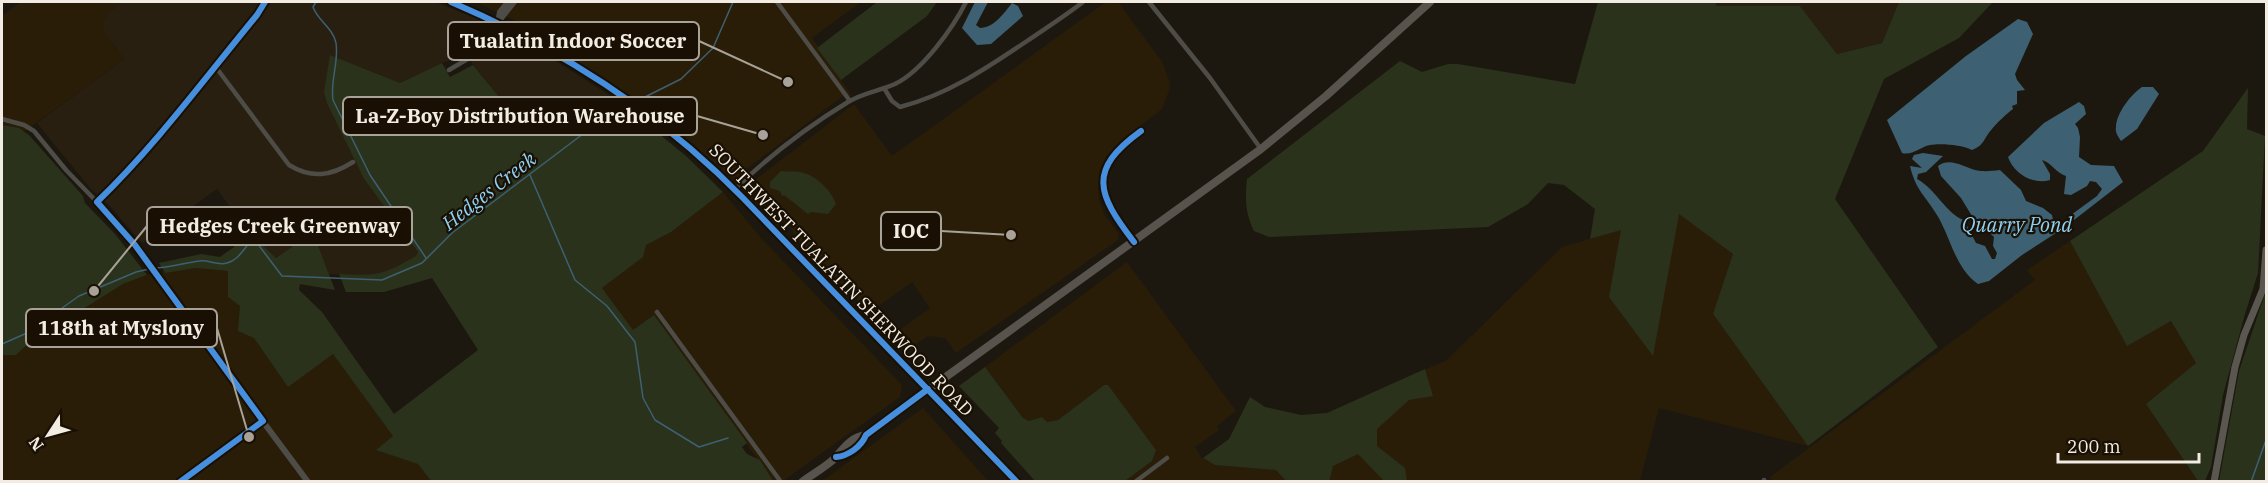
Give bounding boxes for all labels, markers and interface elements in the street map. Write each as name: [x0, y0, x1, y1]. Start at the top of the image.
callout: Tualatin Indoor Soccer: [448, 22, 699, 60]
text: Tualatin Indoor Soccer: [460, 27, 687, 54]
callout: La-Z-Boy Distribution Warehouse: [343, 97, 697, 135]
text: La-Z-Boy Distribution Warehouse: [355, 102, 685, 129]
street label: SOUTHWEST TUALATIN SHERWOOD ROAD: [704, 138, 978, 421]
water label: Hedges Creek: [435, 145, 542, 237]
callout: Hedges Creek Greenway: [147, 207, 412, 245]
water label: Quarry Pond: [1962, 211, 2073, 238]
text: Hedges Creek Greenway: [160, 212, 401, 239]
callout: IOC: [881, 212, 941, 250]
text: IOC: [893, 217, 929, 244]
callout: 118th at Myslony: [26, 309, 217, 347]
text: 118th at Myslony: [38, 314, 205, 341]
north arrow: [18, 405, 78, 465]
scale bar: [2058, 426, 2199, 464]
text: N: [24, 433, 48, 455]
text: 200 m: [2067, 435, 2121, 458]

